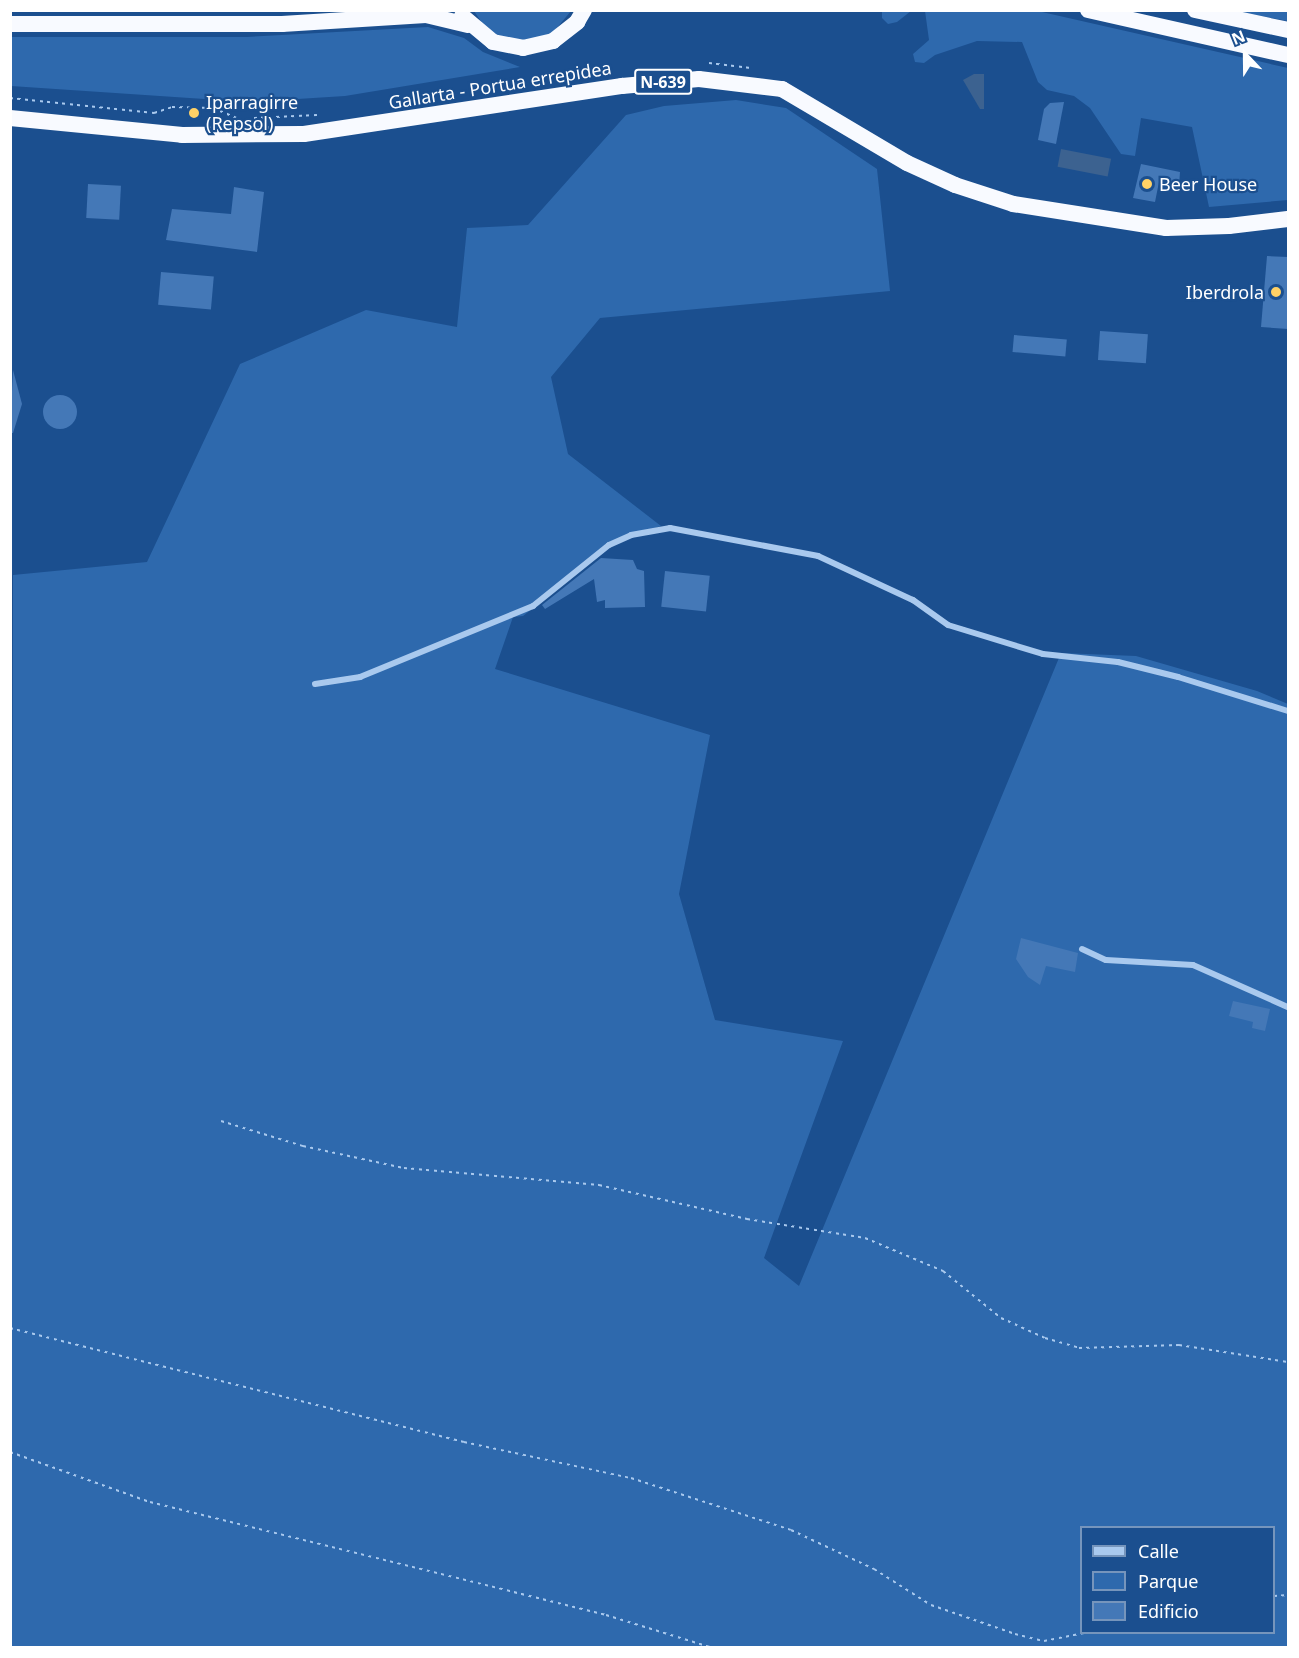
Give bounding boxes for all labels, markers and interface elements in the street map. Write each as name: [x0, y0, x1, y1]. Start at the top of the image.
north arrow: [1215, 24, 1275, 84]
text: N: [1228, 25, 1248, 50]
street label: Gallarta - Portua errepidea: [387, 57, 613, 113]
road number: N-639: [633, 69, 693, 95]
place label: Iparragirre (Repsol): [206, 92, 298, 134]
marker: Iparragirre (Repsol): [187, 106, 201, 120]
place label: Beer House: [1159, 173, 1257, 195]
marker: Beer House: [1140, 177, 1154, 191]
place label: Iberdrola: [1186, 281, 1264, 303]
marker: Iberdrola: [1269, 285, 1283, 299]
legend: [1080, 1526, 1275, 1634]
text: Calle: [1138, 1539, 1179, 1563]
text: Parque: [1138, 1569, 1198, 1593]
text: Edificio: [1138, 1599, 1199, 1623]

